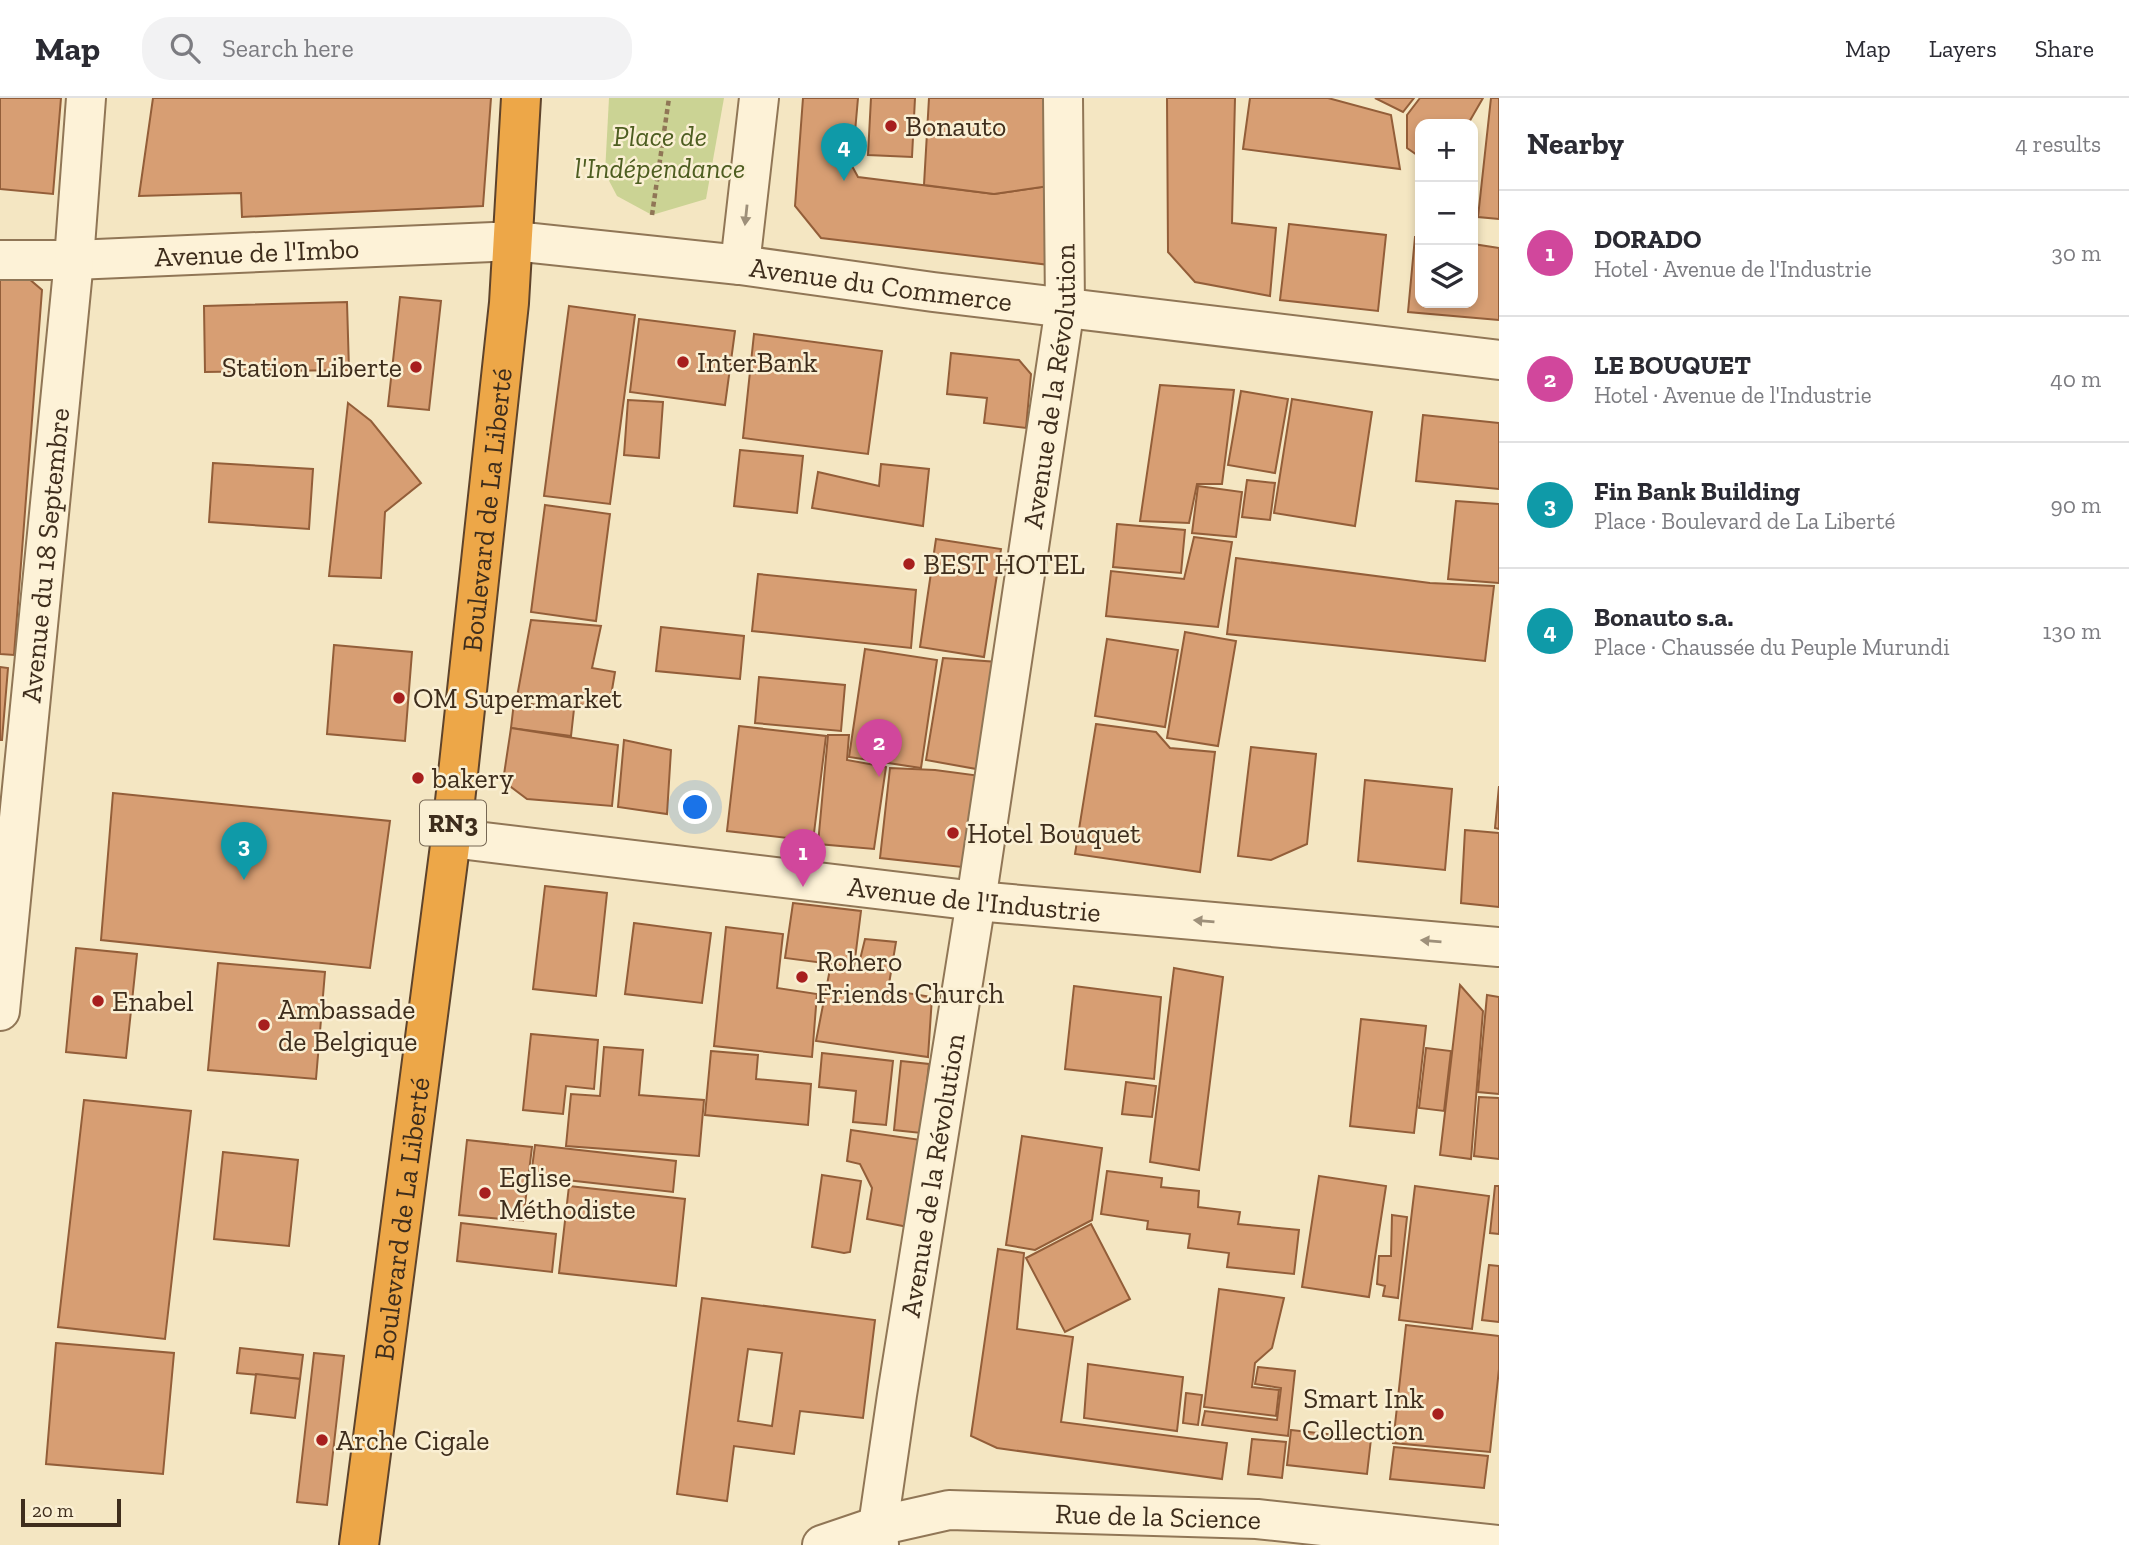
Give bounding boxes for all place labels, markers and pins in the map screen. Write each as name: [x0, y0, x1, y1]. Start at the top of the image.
place label: Bonauto: [905, 110, 1006, 143]
marker: Bonauto: [883, 118, 899, 134]
pin: 4: [821, 123, 867, 181]
place label: InterBank: [697, 346, 818, 379]
place label: Station Liberte: [222, 351, 402, 384]
marker: InterBank: [675, 354, 691, 370]
marker: Station Liberte: [408, 359, 424, 375]
place label: BEST HOTEL: [923, 548, 1085, 581]
marker: BEST HOTEL: [901, 556, 917, 572]
place label: OM Supermarket: [413, 682, 623, 715]
marker: OM Supermarket: [391, 690, 407, 706]
pin: 2: [856, 719, 902, 777]
place label: bakery: [431, 762, 514, 795]
marker: bakery: [410, 770, 426, 786]
place label: Hotel Bouquet: [967, 817, 1141, 850]
pin: 3: [221, 822, 267, 880]
marker: Hotel Bouquet: [945, 825, 961, 841]
pin: 1: [780, 829, 826, 887]
place label: Rohero Friends Church: [816, 945, 1005, 1010]
marker: Rohero Friends Church: [794, 969, 810, 985]
place label: Enabel: [112, 985, 194, 1018]
marker: Enabel: [90, 993, 106, 1009]
place label: Ambassade de Belgique: [278, 993, 417, 1058]
marker: Ambassade de Belgique: [256, 1017, 272, 1033]
place label: Eglise Méthodiste: [499, 1161, 636, 1226]
marker: Eglise Méthodiste: [477, 1185, 493, 1201]
place label: Smart Ink Collection: [1302, 1382, 1424, 1447]
marker: Smart Ink Collection: [1430, 1406, 1446, 1422]
place label: Arche Cigale: [336, 1424, 489, 1457]
marker: Arche Cigale: [314, 1432, 330, 1448]

